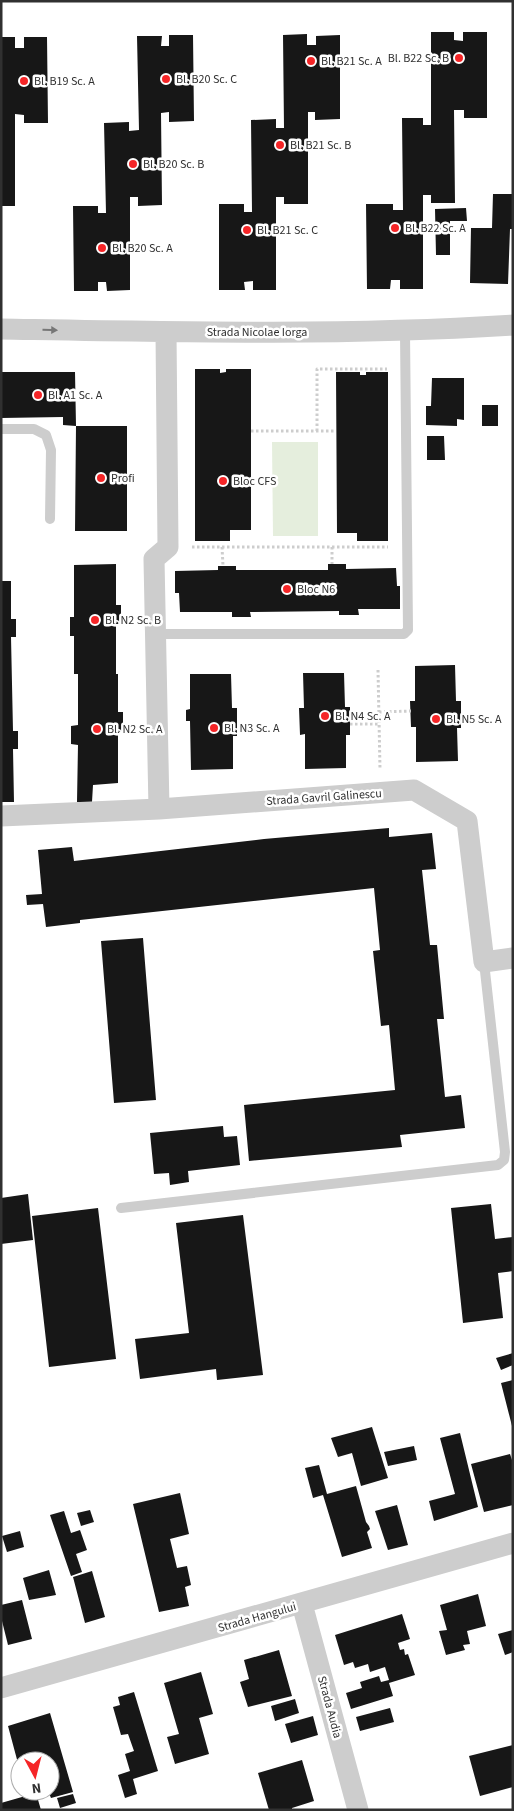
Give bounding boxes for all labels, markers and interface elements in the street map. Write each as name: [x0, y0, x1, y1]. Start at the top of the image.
place label: Bl. B22 Sc. B: [388, 50, 449, 67]
marker: Bl. B22 Sc. B: [453, 52, 465, 64]
place label: Bl. B21 Sc. A: [321, 53, 382, 70]
marker: Bl. B21 Sc. A: [305, 55, 317, 67]
place label: Bl. B20 Sc. C: [176, 71, 237, 88]
place label: Bl. B19 Sc. A: [34, 73, 95, 90]
marker: Bl. B20 Sc. C: [160, 73, 172, 85]
marker: Bl. B19 Sc. A: [18, 75, 30, 87]
place label: Bl. B21 Sc. B: [290, 137, 351, 154]
marker: Bl. B21 Sc. B: [274, 139, 286, 151]
place label: Bl. B20 Sc. B: [143, 156, 204, 173]
marker: Bl. B20 Sc. B: [127, 158, 139, 170]
place label: Bl. B22 Sc. A: [405, 220, 466, 237]
place label: Bl. B21 Sc. C: [257, 222, 318, 239]
marker: Bl. B22 Sc. A: [389, 222, 401, 234]
marker: Bl. B21 Sc. C: [241, 224, 253, 236]
place label: Bl. B20 Sc. A: [112, 240, 173, 257]
marker: Bl. B20 Sc. A: [96, 242, 108, 254]
street label: Strada Nicolae Iorga: [207, 324, 307, 341]
one-way arrow: [42, 326, 58, 334]
place label: Bl. A1 Sc. A: [48, 387, 103, 404]
marker: Bl. A1 Sc. A: [32, 389, 44, 401]
place label: Profi: [111, 470, 135, 487]
marker: Profi: [95, 472, 107, 484]
place label: Bloc CFS: [233, 473, 276, 490]
marker: Bloc CFS: [217, 475, 229, 487]
place label: Bloc N6: [297, 581, 335, 598]
marker: Bloc N6: [281, 583, 293, 595]
place label: Bl. N2 Sc. B: [105, 612, 161, 629]
marker: Bl. N2 Sc. B: [89, 614, 101, 626]
place label: Bl. N4 Sc. A: [335, 708, 391, 725]
marker: Bl. N4 Sc. A: [319, 710, 331, 722]
place label: Bl. N5 Sc. A: [446, 711, 502, 728]
marker: Bl. N5 Sc. A: [430, 713, 442, 725]
place label: Bl. N3 Sc. A: [224, 720, 280, 737]
place label: Bl. N2 Sc. A: [107, 721, 163, 738]
marker: Bl. N3 Sc. A: [208, 722, 220, 734]
marker: Bl. N2 Sc. A: [91, 723, 103, 735]
street label: Strada Gavril Galinescu: [266, 785, 382, 810]
street label: Strada Hangului: [216, 1598, 298, 1637]
street label: Strada Audia: [313, 1674, 346, 1740]
north arrow: [10, 1751, 60, 1801]
text: N: [31, 1777, 42, 1798]

